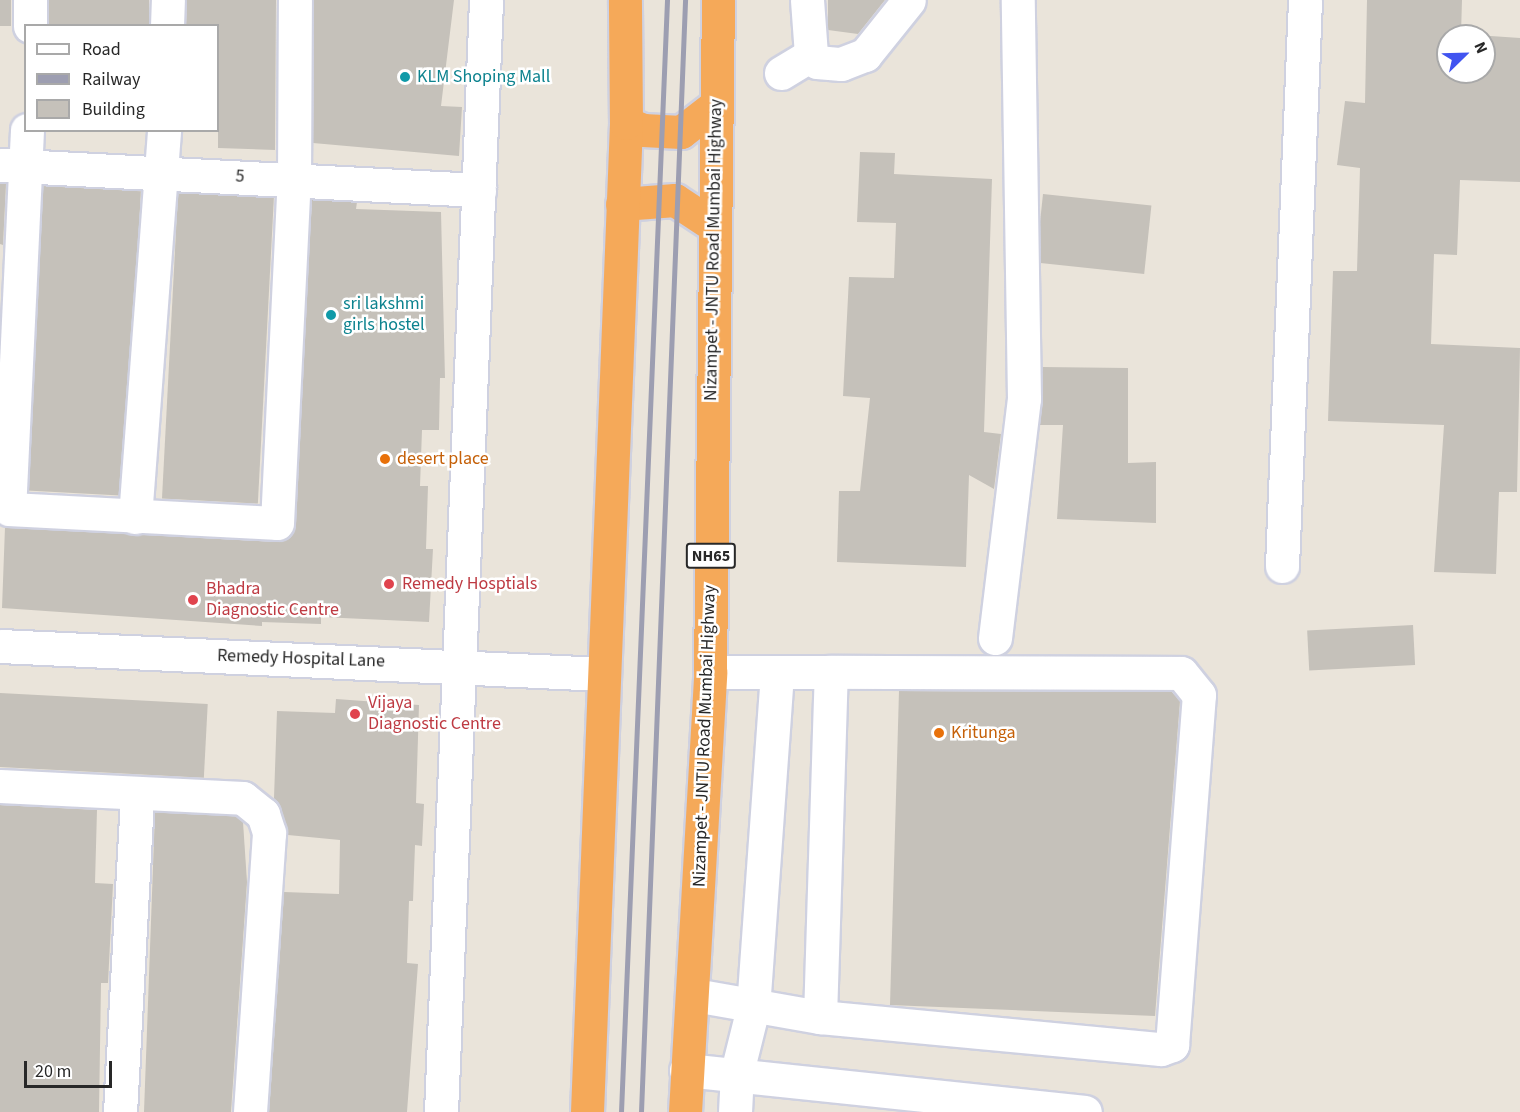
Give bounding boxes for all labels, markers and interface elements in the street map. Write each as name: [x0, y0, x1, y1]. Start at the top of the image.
legend: [24, 24, 219, 132]
north arrow: [1436, 24, 1496, 84]
text: Road: [82, 37, 121, 62]
text: N: [1469, 39, 1493, 57]
place label: KLM Shoping Mall: [417, 66, 550, 88]
text: Railway: [82, 67, 141, 92]
marker: KLM Shoping Mall: [398, 70, 412, 84]
text: Building: [82, 97, 145, 122]
street label: Nizampet - JNTU Road Mumbai Highway: [701, 99, 727, 401]
street label: 5: [235, 166, 245, 188]
place label: sri lakshmi girls hostel: [343, 294, 425, 336]
marker: sri lakshmi girls hostel: [324, 308, 338, 322]
place label: desert place: [397, 448, 489, 470]
marker: desert place: [378, 452, 392, 466]
road number: NH65: [686, 543, 736, 569]
place label: Remedy Hosptials: [402, 573, 537, 595]
marker: Remedy Hosptials: [380, 575, 398, 593]
place label: Bhadra Diagnostic Centre: [206, 579, 339, 622]
street label: Nizampet - JNTU Road Mumbai Highway: [689, 585, 721, 887]
marker: Bhadra Diagnostic Centre: [184, 591, 202, 609]
street label: Remedy Hospital Lane: [217, 645, 385, 673]
place label: Vijaya Diagnostic Centre: [368, 693, 501, 736]
marker: Vijaya Diagnostic Centre: [346, 705, 364, 723]
place label: Kritunga: [951, 722, 1016, 744]
marker: Kritunga: [932, 726, 946, 740]
scale bar: [27, 1049, 116, 1087]
text: 20 m: [35, 1059, 71, 1084]

